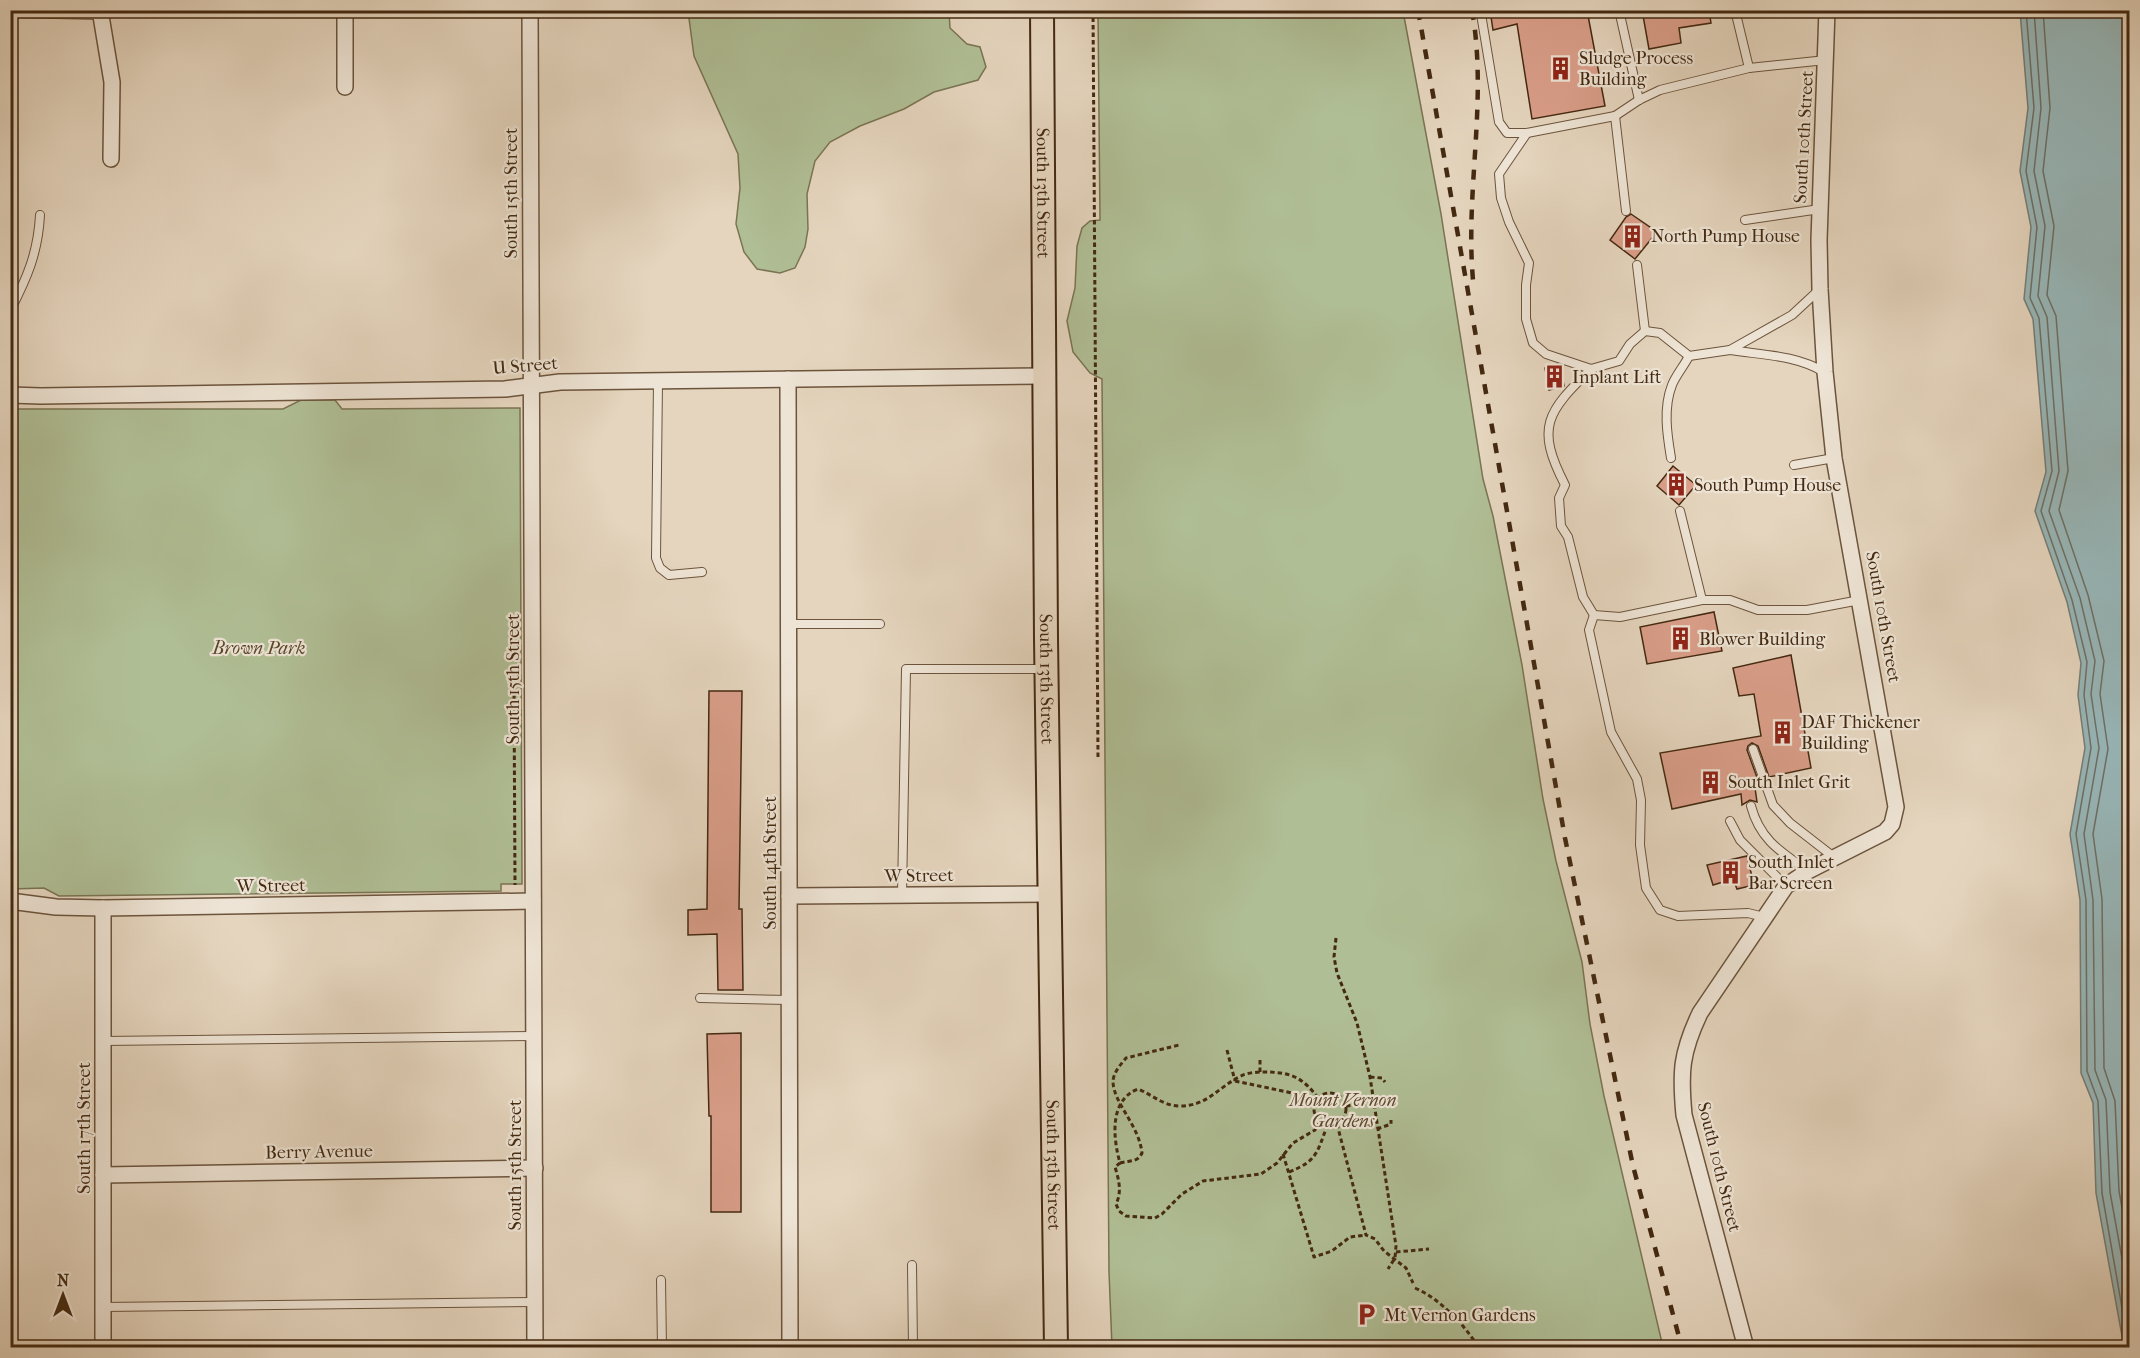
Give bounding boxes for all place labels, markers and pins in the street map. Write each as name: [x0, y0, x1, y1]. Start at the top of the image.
place label: Sludge Process Building: [1579, 48, 1693, 90]
building icon: Sludge Process Building: [1548, 55, 1574, 81]
building icon: North Pump House: [1620, 223, 1646, 249]
place label: North Pump House: [1651, 226, 1800, 247]
building icon: Inplant Lift: [1541, 364, 1567, 390]
place label: Inplant Lift: [1572, 367, 1662, 388]
building icon: South Pump House: [1663, 472, 1689, 498]
place label: South Pump House: [1694, 475, 1841, 496]
building icon: Blower Building: [1668, 626, 1694, 652]
place label: Blower Building: [1699, 629, 1825, 650]
place label: DAF Thickener Building: [1801, 712, 1920, 754]
building icon: DAF Thickener Building: [1770, 719, 1796, 745]
building icon: South Inlet Grit: [1697, 769, 1723, 795]
place label: South Inlet Grit: [1728, 772, 1851, 793]
place label: South Inlet Bar Screen: [1748, 852, 1835, 894]
building icon: South Inlet Bar Screen: [1717, 859, 1743, 885]
parking icon: Mt Vernon Gardens: [1353, 1302, 1379, 1328]
place label: Mt Vernon Gardens: [1384, 1305, 1536, 1326]

